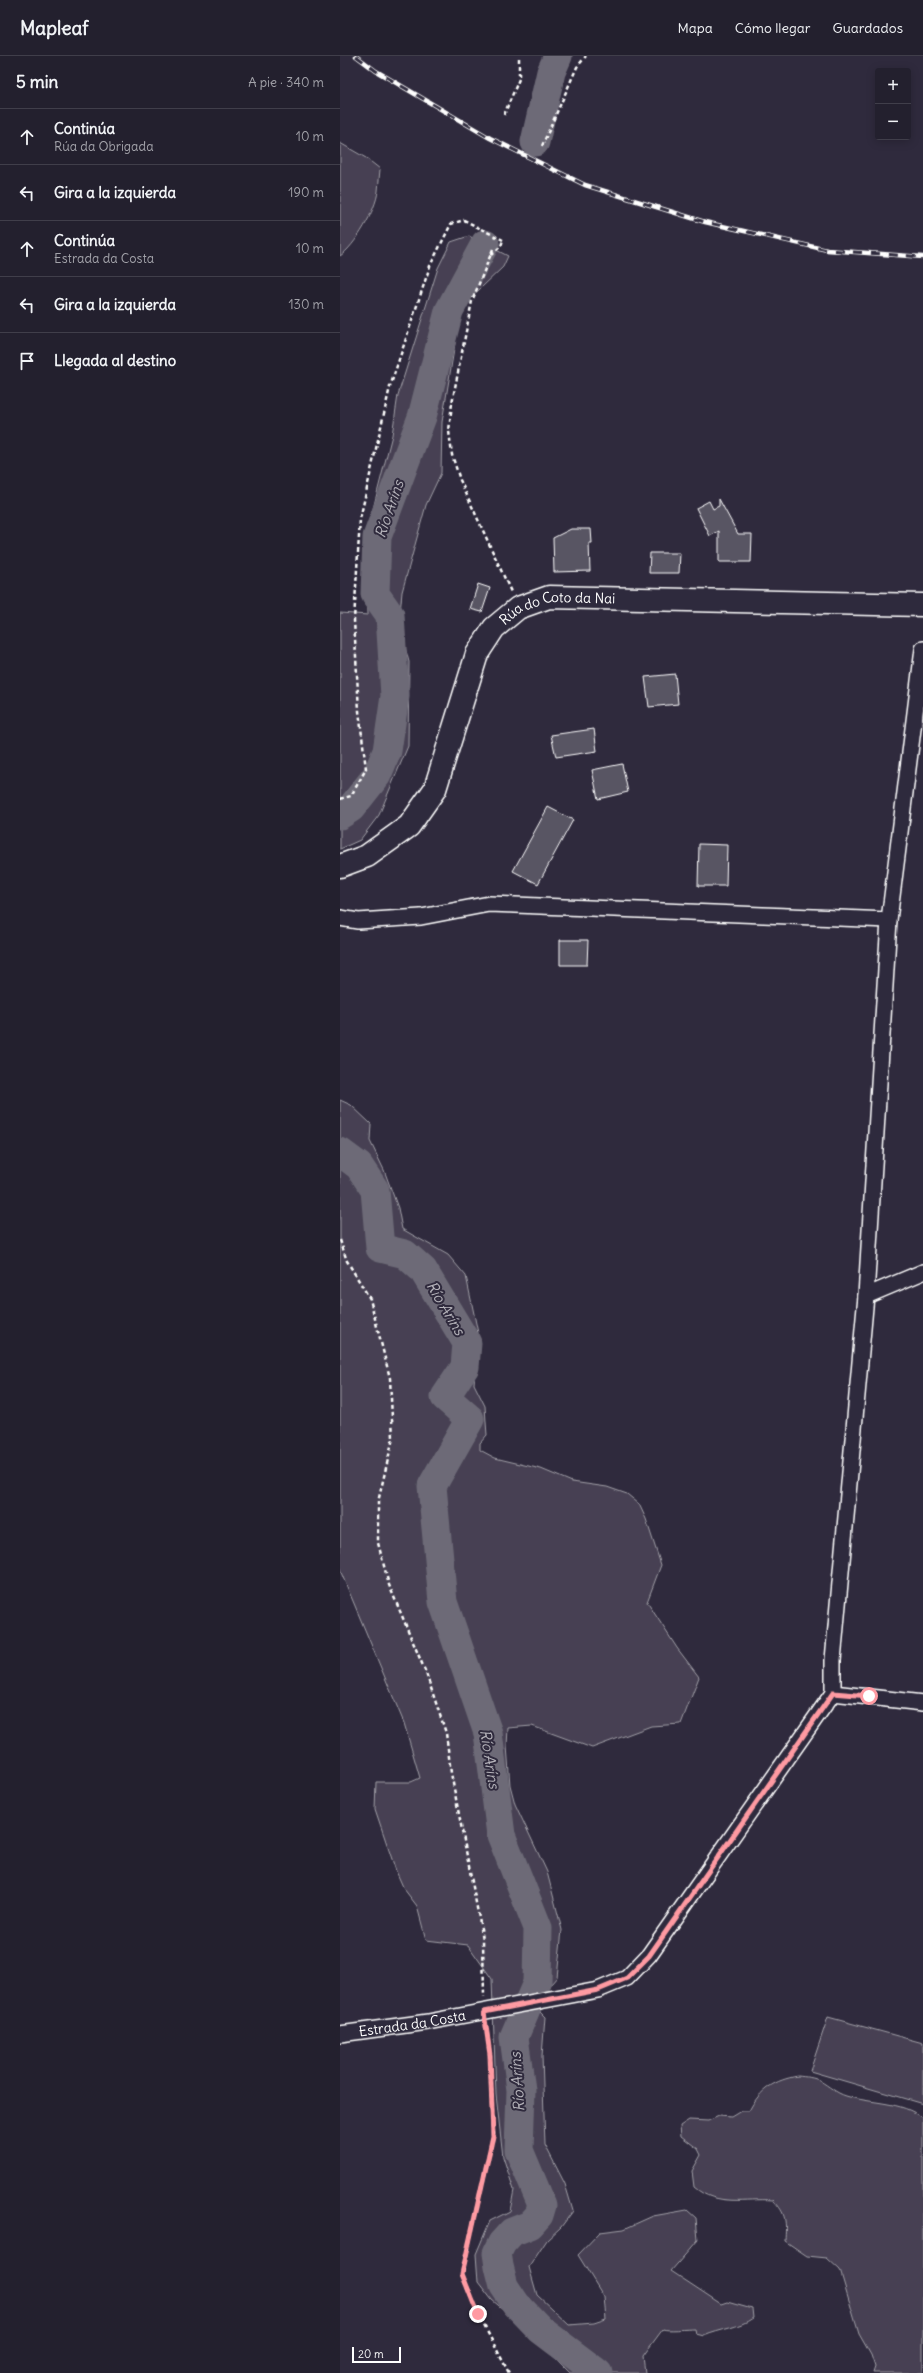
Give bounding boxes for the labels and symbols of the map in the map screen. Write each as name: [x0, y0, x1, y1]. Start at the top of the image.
water label: Río Aríns: [370, 477, 408, 540]
street label: Rúa do Coto da Nai: [496, 588, 615, 629]
water label: Río Aríns: [423, 1278, 470, 1339]
route start: [860, 1687, 878, 1705]
water label: Río Aríns: [476, 1728, 504, 1791]
street label: Estrada da Costa: [358, 2006, 467, 2040]
water label: Río Aríns: [505, 2050, 529, 2112]
route end: [469, 2305, 487, 2323]
scale bar: [352, 2345, 401, 2364]

